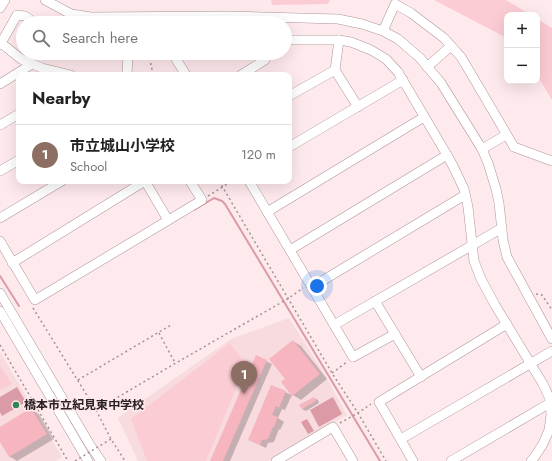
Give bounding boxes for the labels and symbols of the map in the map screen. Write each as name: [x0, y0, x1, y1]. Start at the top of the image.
your location: [307, 276, 327, 296]
pin: 1: [231, 361, 257, 394]
place label: 橋本市立紀見東中学校: [24, 396, 144, 414]
marker: 橋本市立紀見東中学校: [11, 400, 21, 410]

